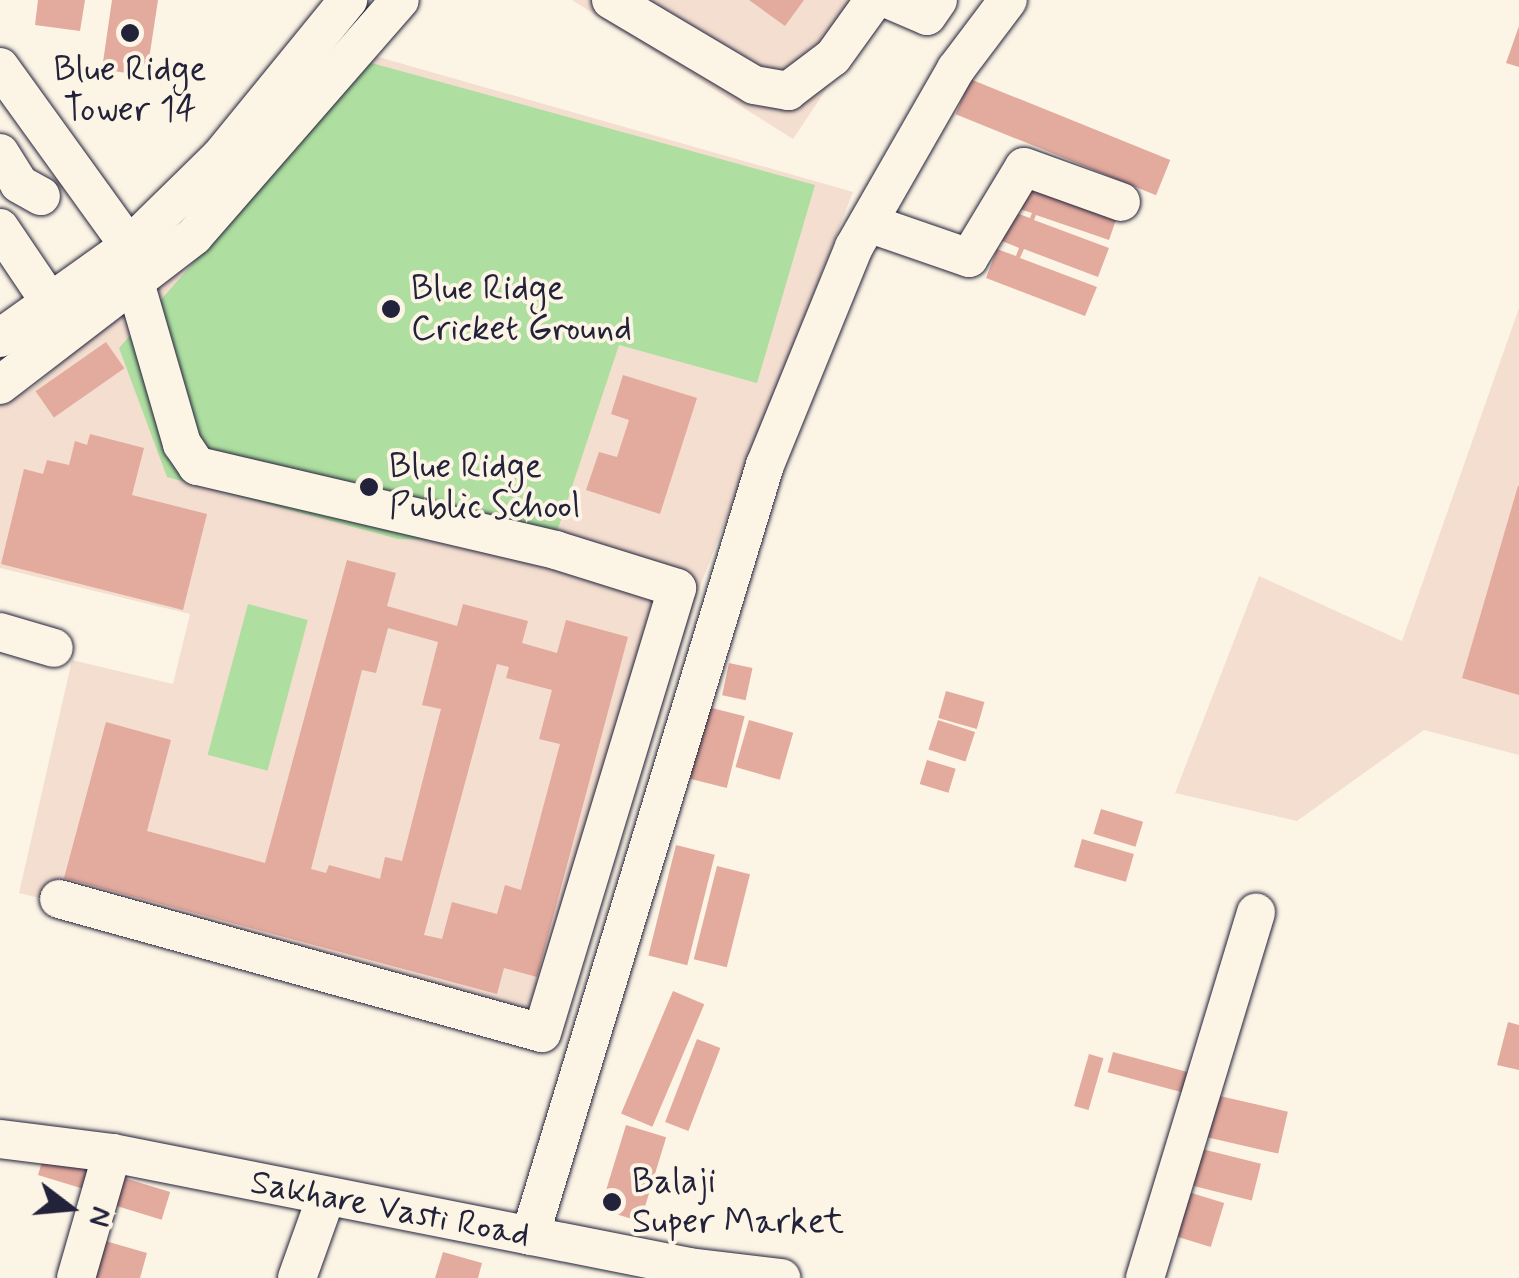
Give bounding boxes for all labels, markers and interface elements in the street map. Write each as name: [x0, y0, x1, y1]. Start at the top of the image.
marker: Blue Ridge Tower 14: [119, 22, 141, 44]
place label: Blue Ridge Tower 14: [54, 49, 206, 131]
place label: Blue Ridge Cricket Ground: [411, 268, 631, 350]
marker: Blue Ridge Cricket Ground: [380, 298, 402, 320]
place label: Blue Ridge Public School: [389, 446, 582, 528]
marker: Blue Ridge Public School: [358, 476, 380, 498]
north arrow: [20, 1158, 120, 1258]
place label: Balaji Super Market: [632, 1161, 841, 1243]
street label: Sakhare Vasti Road: [249, 1162, 531, 1256]
marker: Balaji Super Market: [601, 1191, 623, 1213]
text: N: [79, 1202, 120, 1230]

